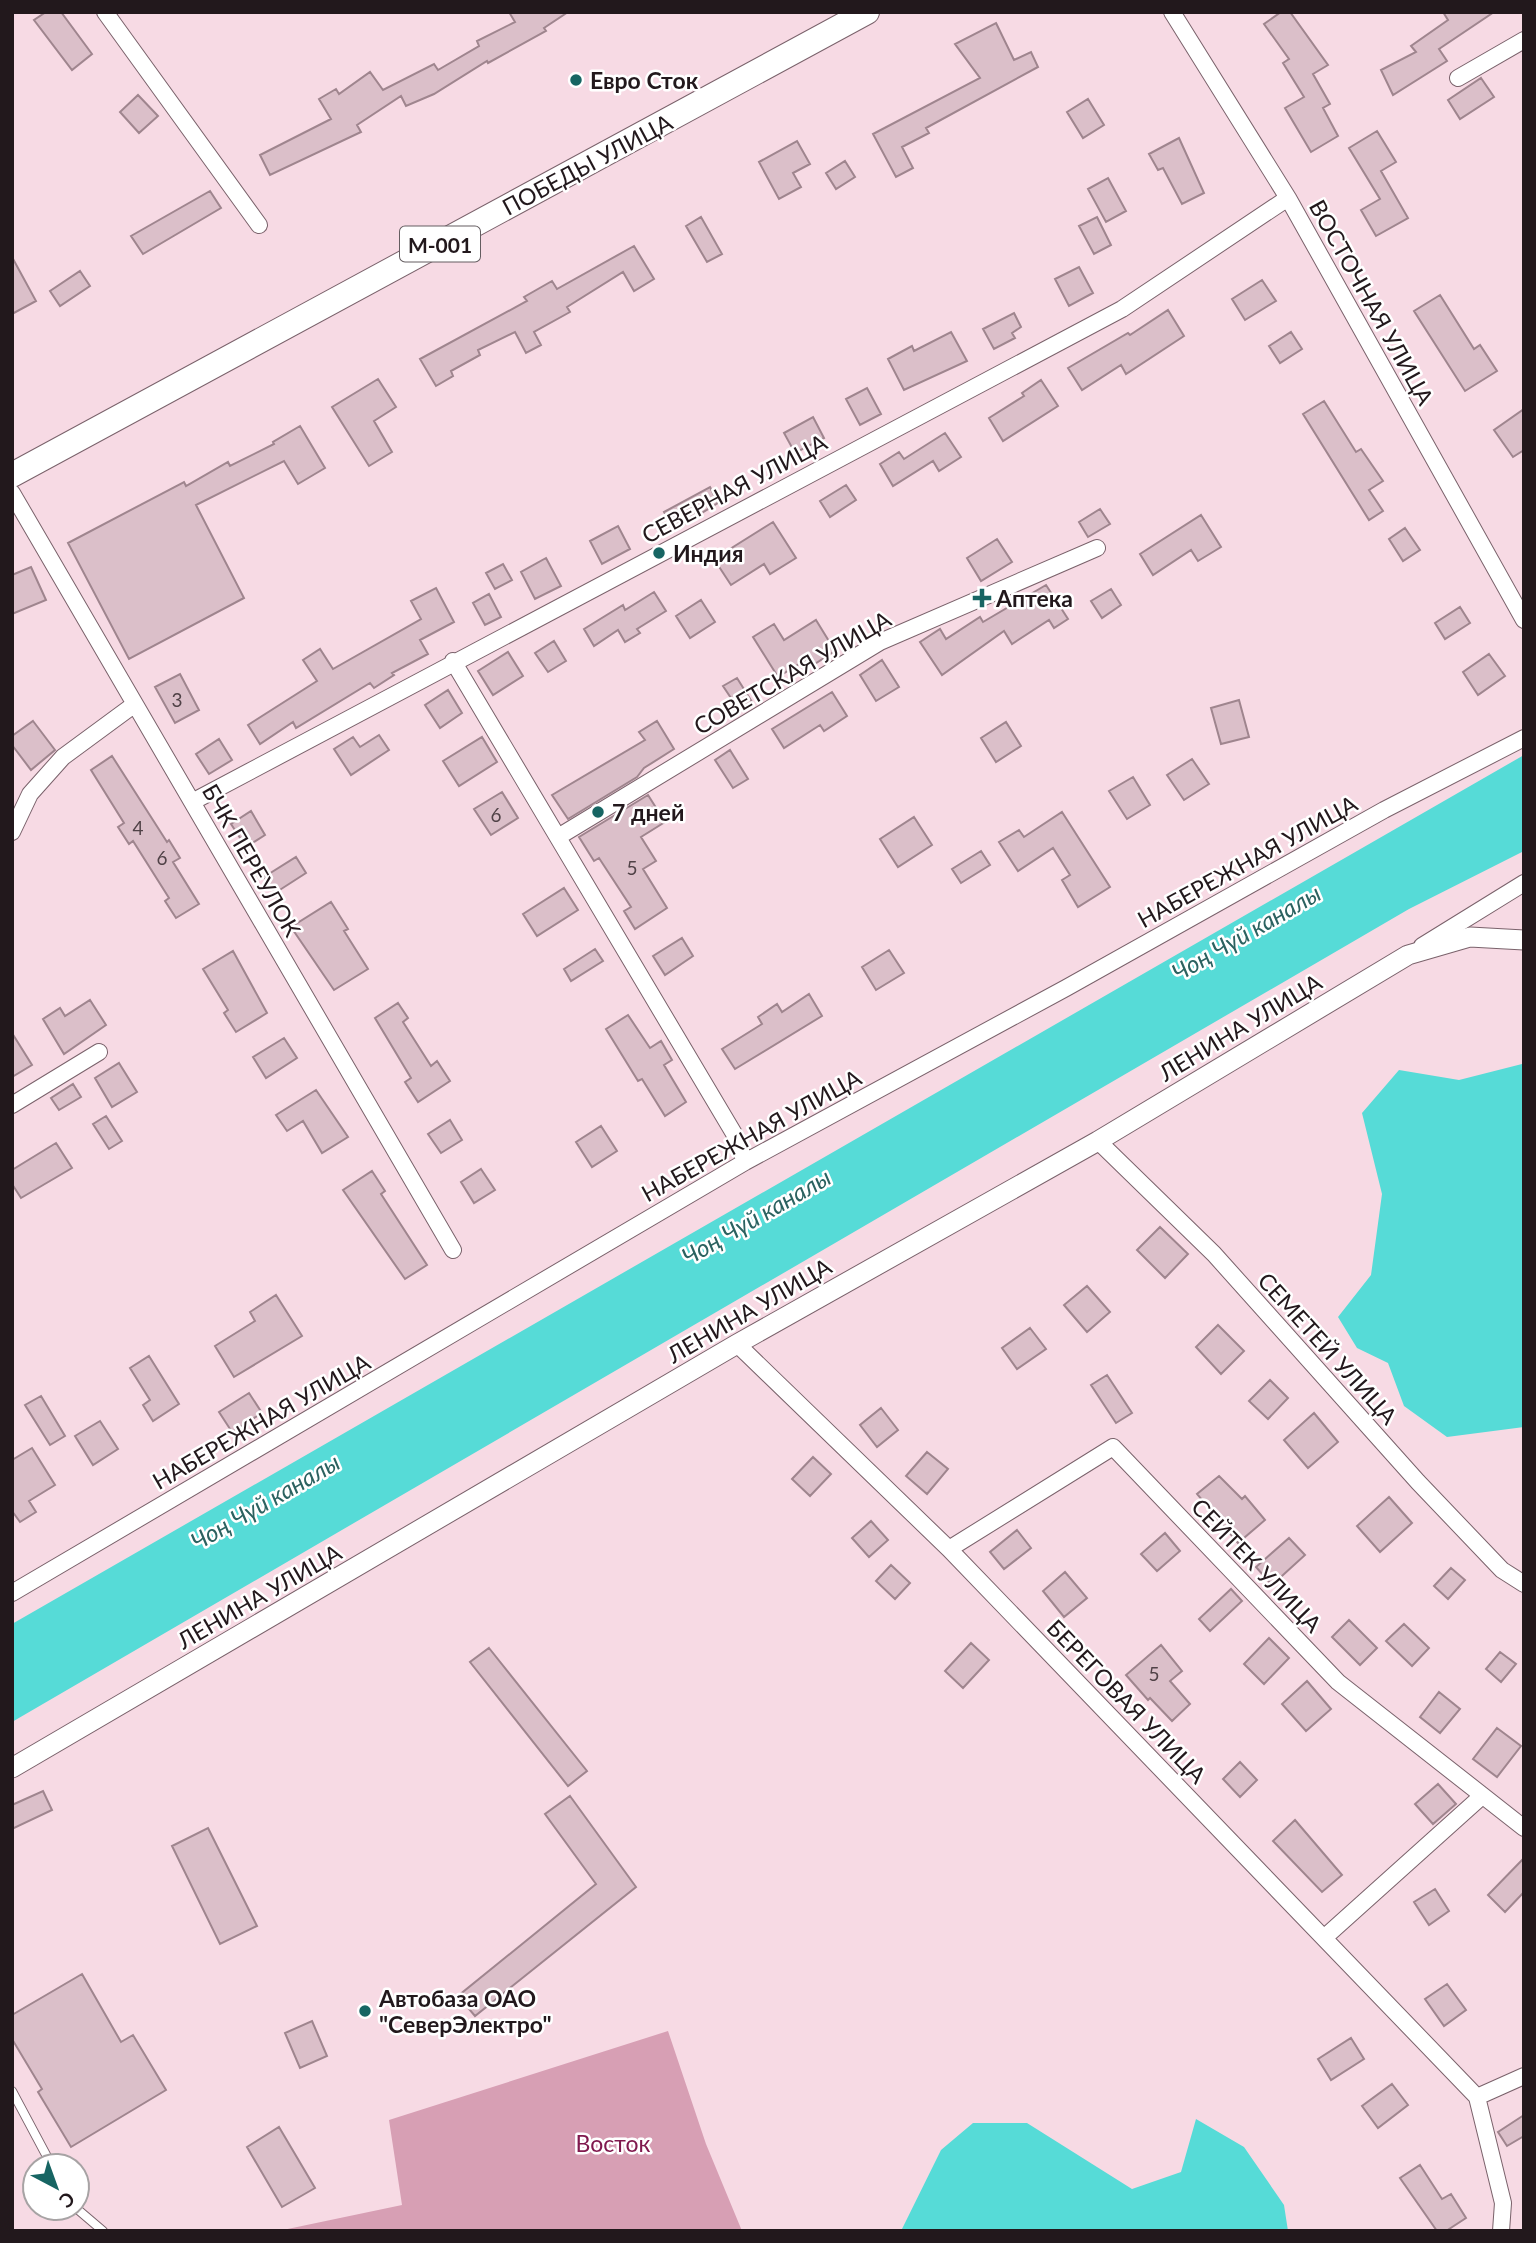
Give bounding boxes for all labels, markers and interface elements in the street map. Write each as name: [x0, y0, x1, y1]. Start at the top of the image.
place label: Евро Сток: [590, 66, 699, 94]
marker: Евро Сток: [568, 72, 584, 88]
street label: ПОБЕДЫ УЛИЦА: [497, 107, 677, 221]
street label: ВОСТОЧНАЯ УЛИЦА: [1304, 195, 1440, 410]
road number: М-001: [400, 226, 480, 262]
street label: СЕВЕРНАЯ УЛИЦА: [637, 427, 832, 549]
place label: Индия: [673, 539, 743, 567]
marker: Индия: [651, 545, 667, 561]
place label: Аптека: [995, 584, 1073, 612]
marker: Аптека: [974, 590, 990, 606]
street label: СОВЕТСКАЯ УЛИЦА: [689, 604, 896, 740]
house number: 3: [171, 688, 183, 711]
street label: БЧК ПЕРЕУЛОК: [197, 779, 307, 942]
street label: НАБЕРЕЖНАЯ УЛИЦА: [1132, 789, 1362, 933]
place label: 7 дней: [612, 798, 684, 826]
house number: 6: [490, 803, 502, 826]
marker: 7 дней: [590, 804, 606, 820]
house number: 4: [132, 816, 144, 839]
house number: 6: [156, 846, 168, 869]
house number: 5: [626, 856, 638, 879]
water label: Чоң Чүй каналы: [1166, 878, 1326, 986]
street label: ЛЕНИНА УЛИЦА: [1153, 967, 1327, 1087]
street label: НАБЕРЕЖНАЯ УЛИЦА: [636, 1063, 866, 1207]
water label: Чоң Чүй каналы: [676, 1162, 836, 1270]
street label: ЛЕНИНА УЛИЦА: [661, 1251, 836, 1369]
street label: СЕМЕТЕЙ УЛИЦА: [1253, 1266, 1404, 1430]
street label: НАБЕРЕЖНАЯ УЛИЦА: [147, 1347, 375, 1495]
water label: Чоң Чүй каналы: [185, 1447, 345, 1555]
street label: СЕЙТЕК УЛИЦА: [1186, 1492, 1328, 1638]
street label: ЛЕНИНА УЛИЦА: [171, 1537, 346, 1655]
street label: БЕРЕГОВАЯ УЛИЦА: [1042, 1613, 1213, 1789]
house number: 5: [1148, 1662, 1160, 1685]
place label: Автобаза ОАО "СеверЭлектро": [378, 1984, 552, 2038]
marker: Автобаза ОАО "СеверЭлектро": [357, 2003, 373, 2019]
park label: Восток: [576, 2129, 651, 2157]
north arrow: [21, 2152, 91, 2222]
text: С: [55, 2187, 80, 2213]

